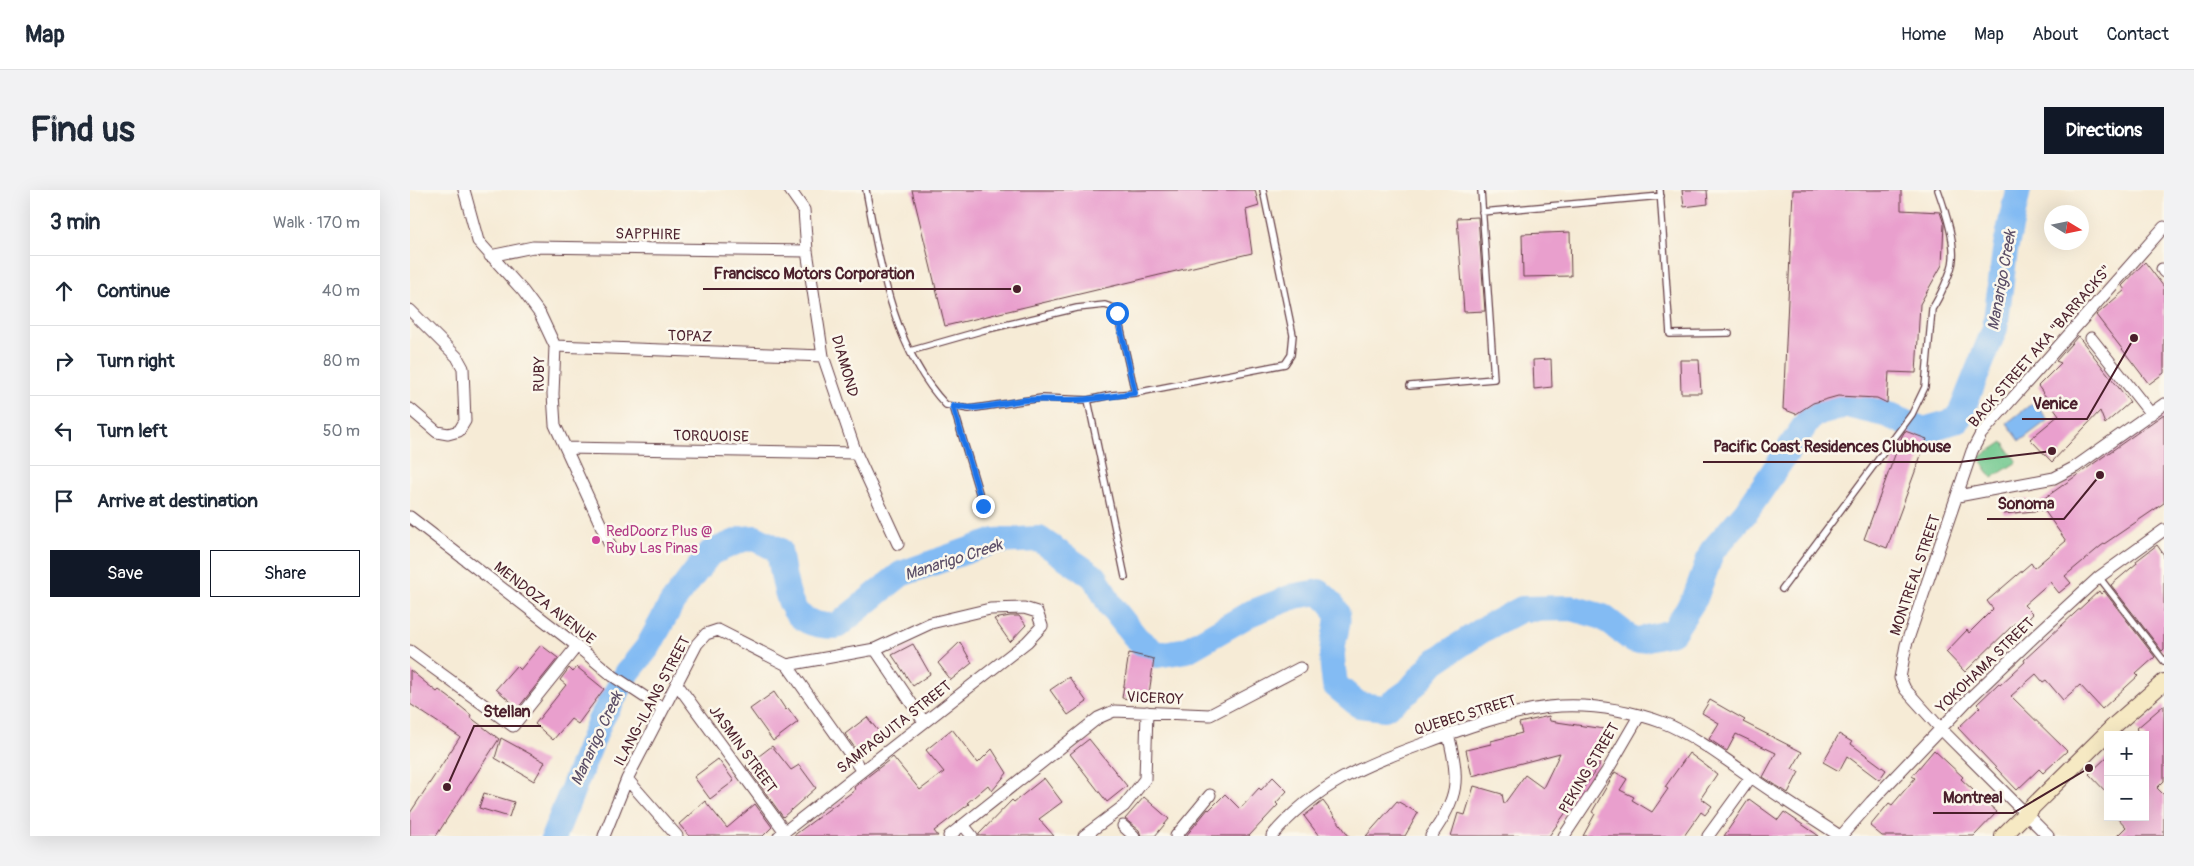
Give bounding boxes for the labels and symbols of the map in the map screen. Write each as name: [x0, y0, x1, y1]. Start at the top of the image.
north arrow: [2044, 205, 2089, 250]
street label: SAPPHIRE: [615, 224, 681, 245]
water label: Manarigo Creek: [1983, 227, 2021, 332]
callout: Francisco Motors Corporation: [703, 258, 924, 289]
street label: BACK STREET AKA "BARRACKS": [1965, 261, 2116, 431]
text: Francisco Motors Corporation: [714, 264, 914, 284]
route start: [1106, 302, 1129, 325]
street label: TOPAZ: [667, 326, 713, 347]
street label: DIAMOND: [827, 333, 862, 399]
street label: RUBY: [530, 356, 549, 392]
callout: Venice: [2022, 388, 2087, 419]
text: Venice: [2032, 394, 2079, 414]
street label: TORQUOISE: [673, 426, 749, 447]
callout: Pacific Coast Residences Clubhouse: [1703, 431, 1960, 462]
text: Pacific Coast Residences Clubhouse: [1713, 437, 1952, 457]
callout: Sonoma: [1987, 488, 2064, 519]
text: Sonoma: [1998, 494, 2055, 514]
route end: [972, 495, 995, 518]
street label: MONTREAL STREET: [1886, 512, 1945, 638]
place label: RedDoorz Plus @ Ruby Las Pinas: [606, 522, 713, 558]
marker: RedDoorz Plus @ Ruby Las Pinas: [590, 534, 602, 546]
water label: Manarigo Creek: [902, 534, 1006, 585]
street label: MENDOZA AVENUE: [490, 558, 600, 649]
street label: YOKOHAMA STREET: [1931, 614, 2039, 718]
street label: ILANG-ILANG STREET: [610, 633, 695, 769]
street label: SAMPAGUITA STREET: [833, 677, 955, 778]
water label: Manarigo Creek: [566, 687, 628, 789]
street label: VICEROY: [1126, 688, 1184, 709]
street label: QUEBEC STREET: [1412, 691, 1518, 740]
callout: Stellan: [474, 695, 541, 726]
text: Stellan: [483, 702, 531, 722]
street label: JASMIN STREET: [704, 702, 781, 797]
street label: PEKING STREET: [1555, 719, 1624, 817]
callout: Montreal: [1933, 782, 2013, 813]
text: Montreal: [1943, 788, 2003, 808]

